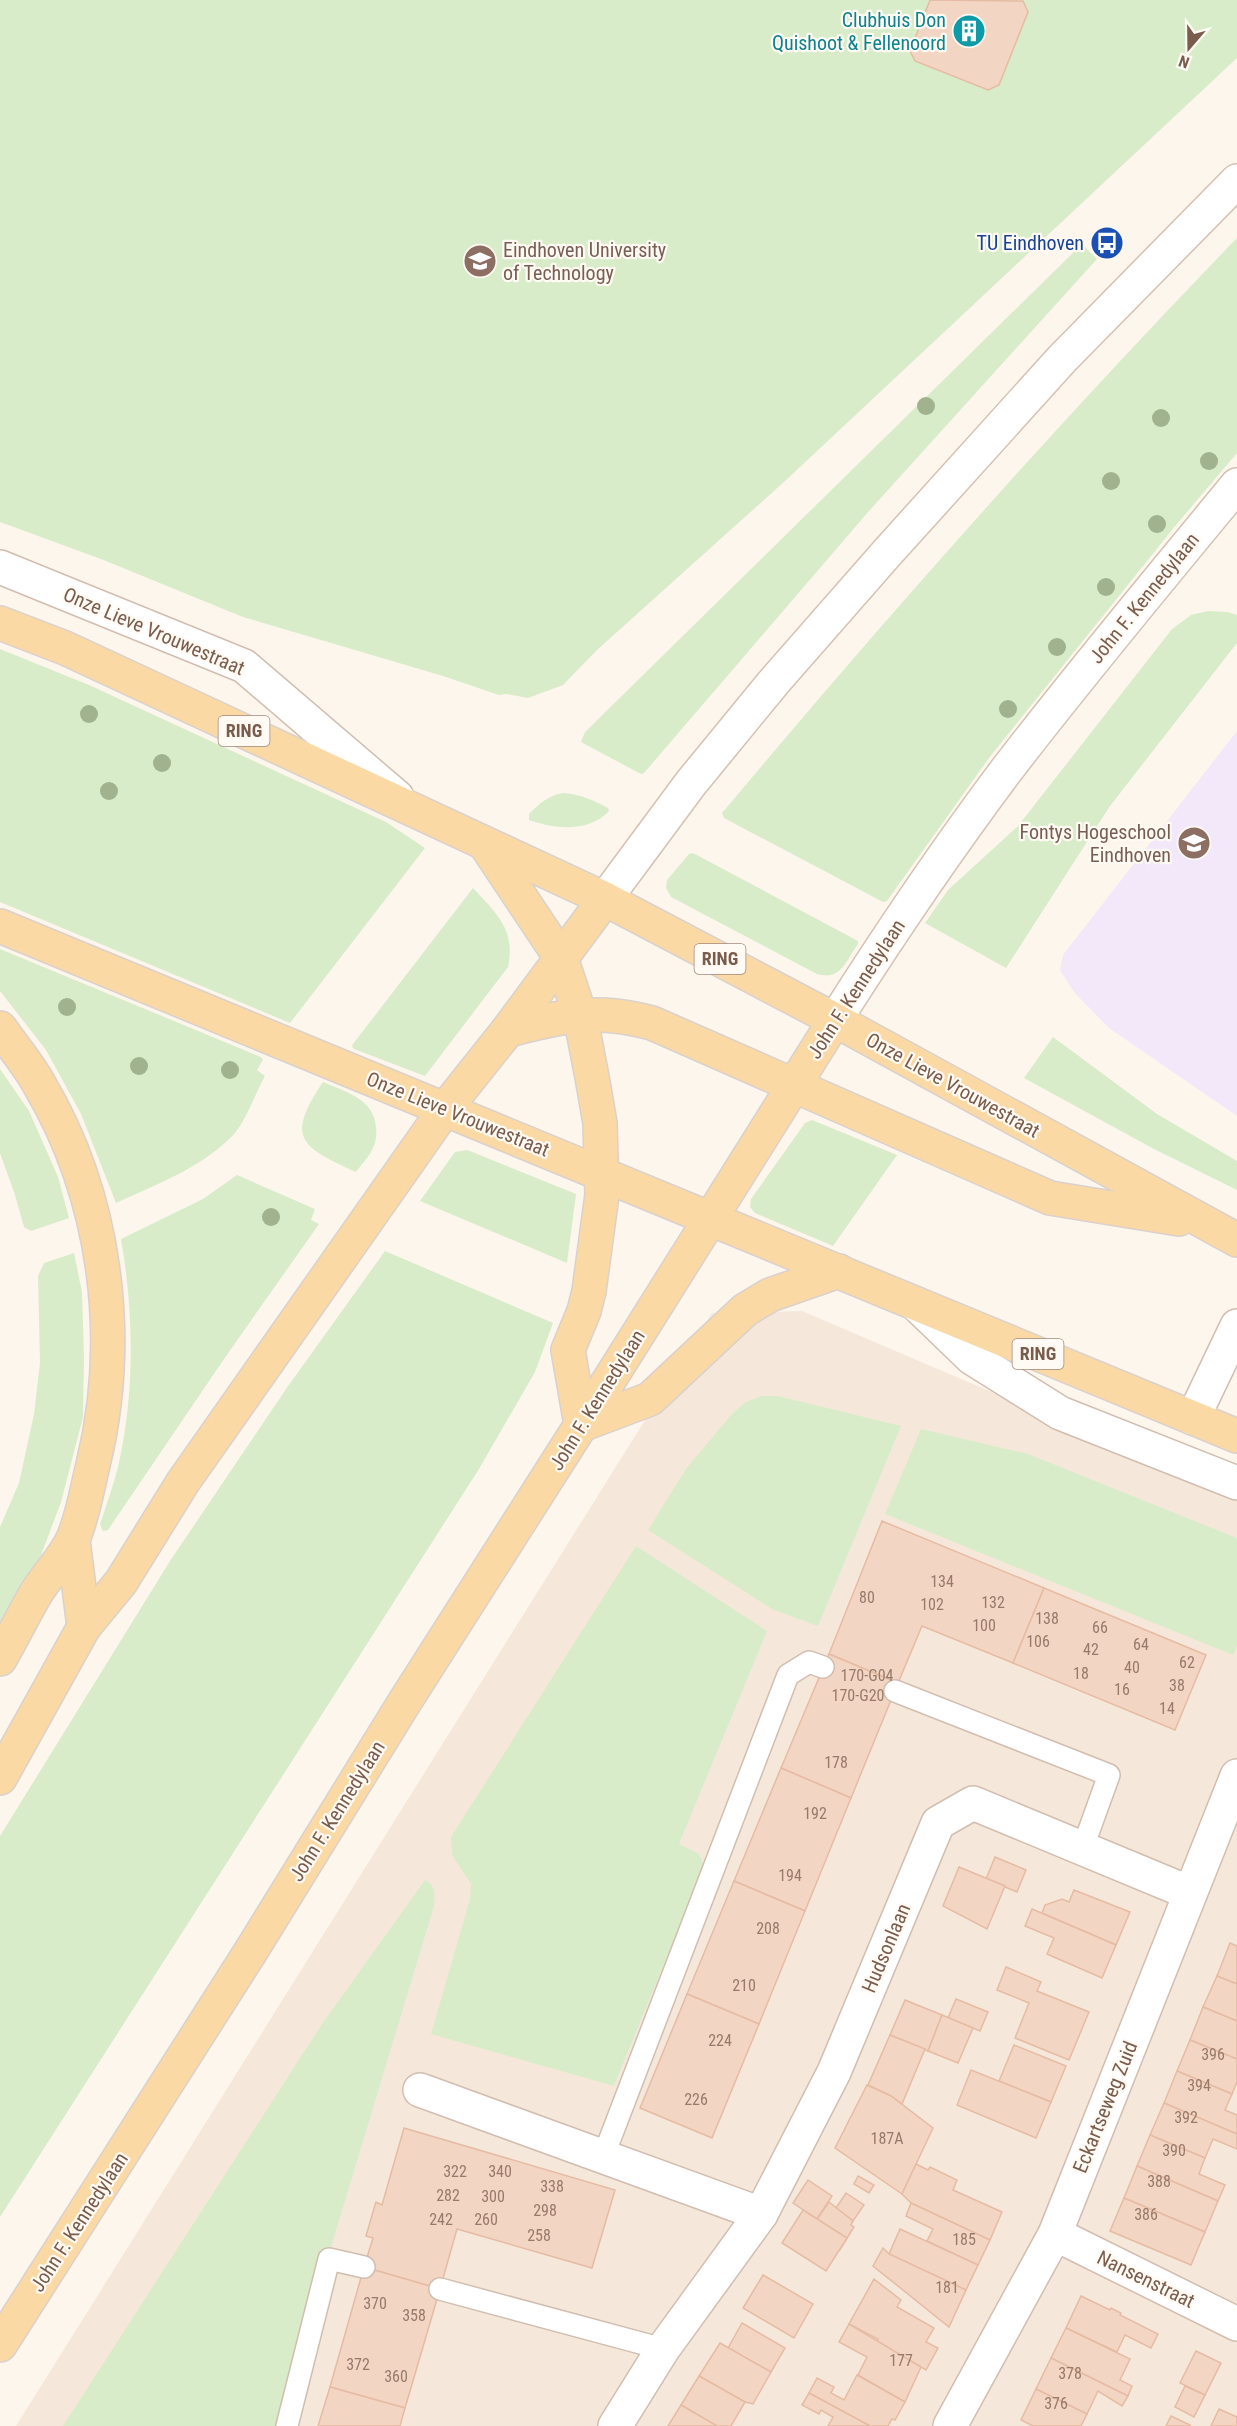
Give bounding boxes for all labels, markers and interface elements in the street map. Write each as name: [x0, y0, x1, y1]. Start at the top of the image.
place label: Clubhuis Don Quishoot & Fellenoord: [772, 8, 946, 55]
building icon: Clubhuis Don Quishoot & Fellenoord: [951, 13, 987, 49]
north arrow: [1159, 18, 1219, 78]
text: N: [1176, 51, 1192, 72]
bus stop icon: TU Eindhoven: [1089, 225, 1125, 261]
place label: TU Eindhoven: [977, 231, 1084, 255]
place label: Eindhoven University of Technology: [503, 238, 666, 285]
school or university icon: Eindhoven University of Technology: [462, 243, 498, 279]
street label: John F. Kennedylaan: [1084, 528, 1204, 668]
street label: Onze Lieve Vrouwestraat: [60, 582, 248, 680]
road number: RING: [218, 716, 270, 746]
place label: Fontys Hogeschool Eindhoven: [1020, 820, 1171, 867]
school or university icon: Fontys Hogeschool Eindhoven: [1176, 825, 1212, 861]
street label: John F. Kennedylaan: [802, 915, 910, 1063]
road number: RING: [694, 944, 746, 974]
street label: Onze Lieve Vrouwestraat: [862, 1027, 1044, 1143]
street label: Onze Lieve Vrouwestraat: [363, 1066, 553, 1162]
street label: John F. Kennedylaan: [544, 1325, 650, 1475]
road number: RING: [1012, 1339, 1064, 1369]
house number: 134: [930, 1572, 954, 1591]
house number: 80: [859, 1588, 875, 1607]
house number: 132: [981, 1593, 1005, 1612]
house number: 102: [920, 1595, 944, 1614]
house number: 138: [1035, 1609, 1059, 1628]
house number: 100: [972, 1616, 996, 1635]
house number: 66: [1092, 1618, 1108, 1637]
house number: 106: [1026, 1632, 1050, 1651]
house number: 64: [1133, 1635, 1149, 1654]
house number: 42: [1083, 1640, 1099, 1659]
house number: 62: [1179, 1653, 1195, 1672]
house number: 40: [1124, 1658, 1140, 1677]
house number: 18: [1073, 1664, 1089, 1683]
house number: 170-G04: [841, 1666, 894, 1685]
house number: 38: [1169, 1676, 1185, 1695]
house number: 16: [1114, 1680, 1130, 1699]
house number: 170-G20: [832, 1686, 884, 1705]
house number: 14: [1159, 1699, 1175, 1718]
street label: John F. Kennedylaan: [284, 1736, 390, 1886]
house number: 178: [824, 1753, 848, 1772]
house number: 192: [803, 1804, 827, 1823]
house number: 194: [778, 1866, 802, 1885]
street label: Hudsonlaan: [857, 1900, 915, 1996]
house number: 208: [756, 1919, 780, 1938]
house number: 210: [732, 1976, 756, 1995]
house number: 224: [708, 2031, 732, 2050]
street label: Eckartseweg Zuid: [1068, 2038, 1142, 2176]
house number: 396: [1201, 2045, 1225, 2064]
house number: 394: [1187, 2076, 1211, 2095]
house number: 226: [684, 2090, 708, 2109]
house number: 392: [1174, 2108, 1198, 2127]
house number: 187A: [871, 2129, 903, 2148]
house number: 390: [1162, 2141, 1186, 2160]
street label: John F. Kennedylaan: [25, 2148, 133, 2296]
house number: 322: [443, 2162, 467, 2181]
house number: 340: [488, 2162, 512, 2181]
house number: 388: [1147, 2172, 1171, 2191]
house number: 338: [540, 2177, 564, 2196]
house number: 282: [436, 2186, 460, 2205]
house number: 300: [481, 2187, 505, 2206]
house number: 298: [533, 2201, 557, 2220]
house number: 386: [1134, 2205, 1158, 2224]
house number: 242: [429, 2210, 453, 2229]
house number: 260: [474, 2210, 498, 2229]
house number: 258: [527, 2226, 551, 2245]
house number: 185: [952, 2230, 976, 2249]
street label: Nansenstraat: [1093, 2245, 1199, 2313]
house number: 181: [935, 2278, 959, 2297]
house number: 370: [363, 2294, 387, 2313]
house number: 358: [402, 2306, 426, 2325]
house number: 177: [889, 2351, 913, 2370]
house number: 372: [346, 2355, 370, 2374]
house number: 378: [1058, 2364, 1082, 2383]
house number: 360: [384, 2367, 408, 2386]
house number: 376: [1044, 2394, 1068, 2413]

